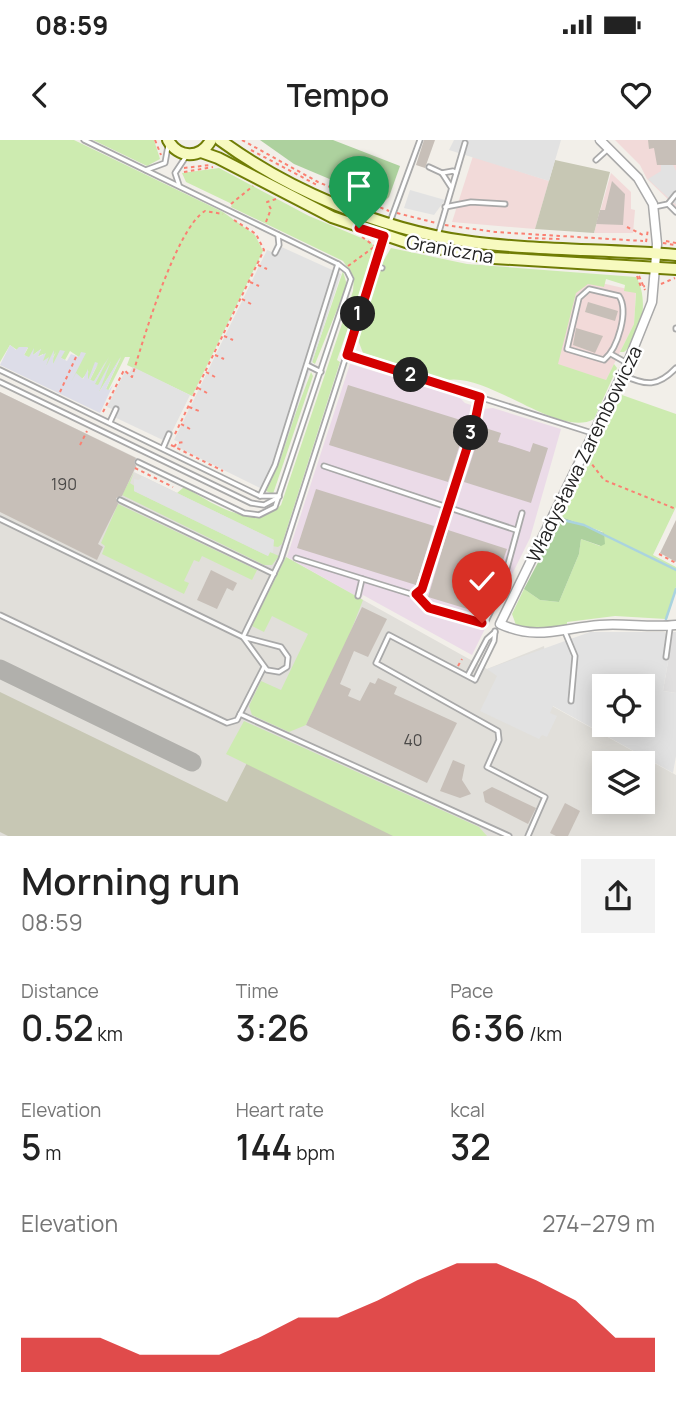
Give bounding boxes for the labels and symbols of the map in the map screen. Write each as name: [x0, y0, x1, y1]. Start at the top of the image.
pin: [329, 156, 389, 228]
street label: Graniczna: [404, 229, 496, 269]
pin: 1: [340, 296, 376, 332]
street label: Władysława Zarembowicza: [520, 341, 648, 567]
pin: 2: [394, 358, 428, 392]
pin: 3: [454, 416, 489, 450]
house number: 190: [51, 473, 77, 495]
pin: [452, 551, 512, 623]
house number: 40: [403, 729, 423, 751]

